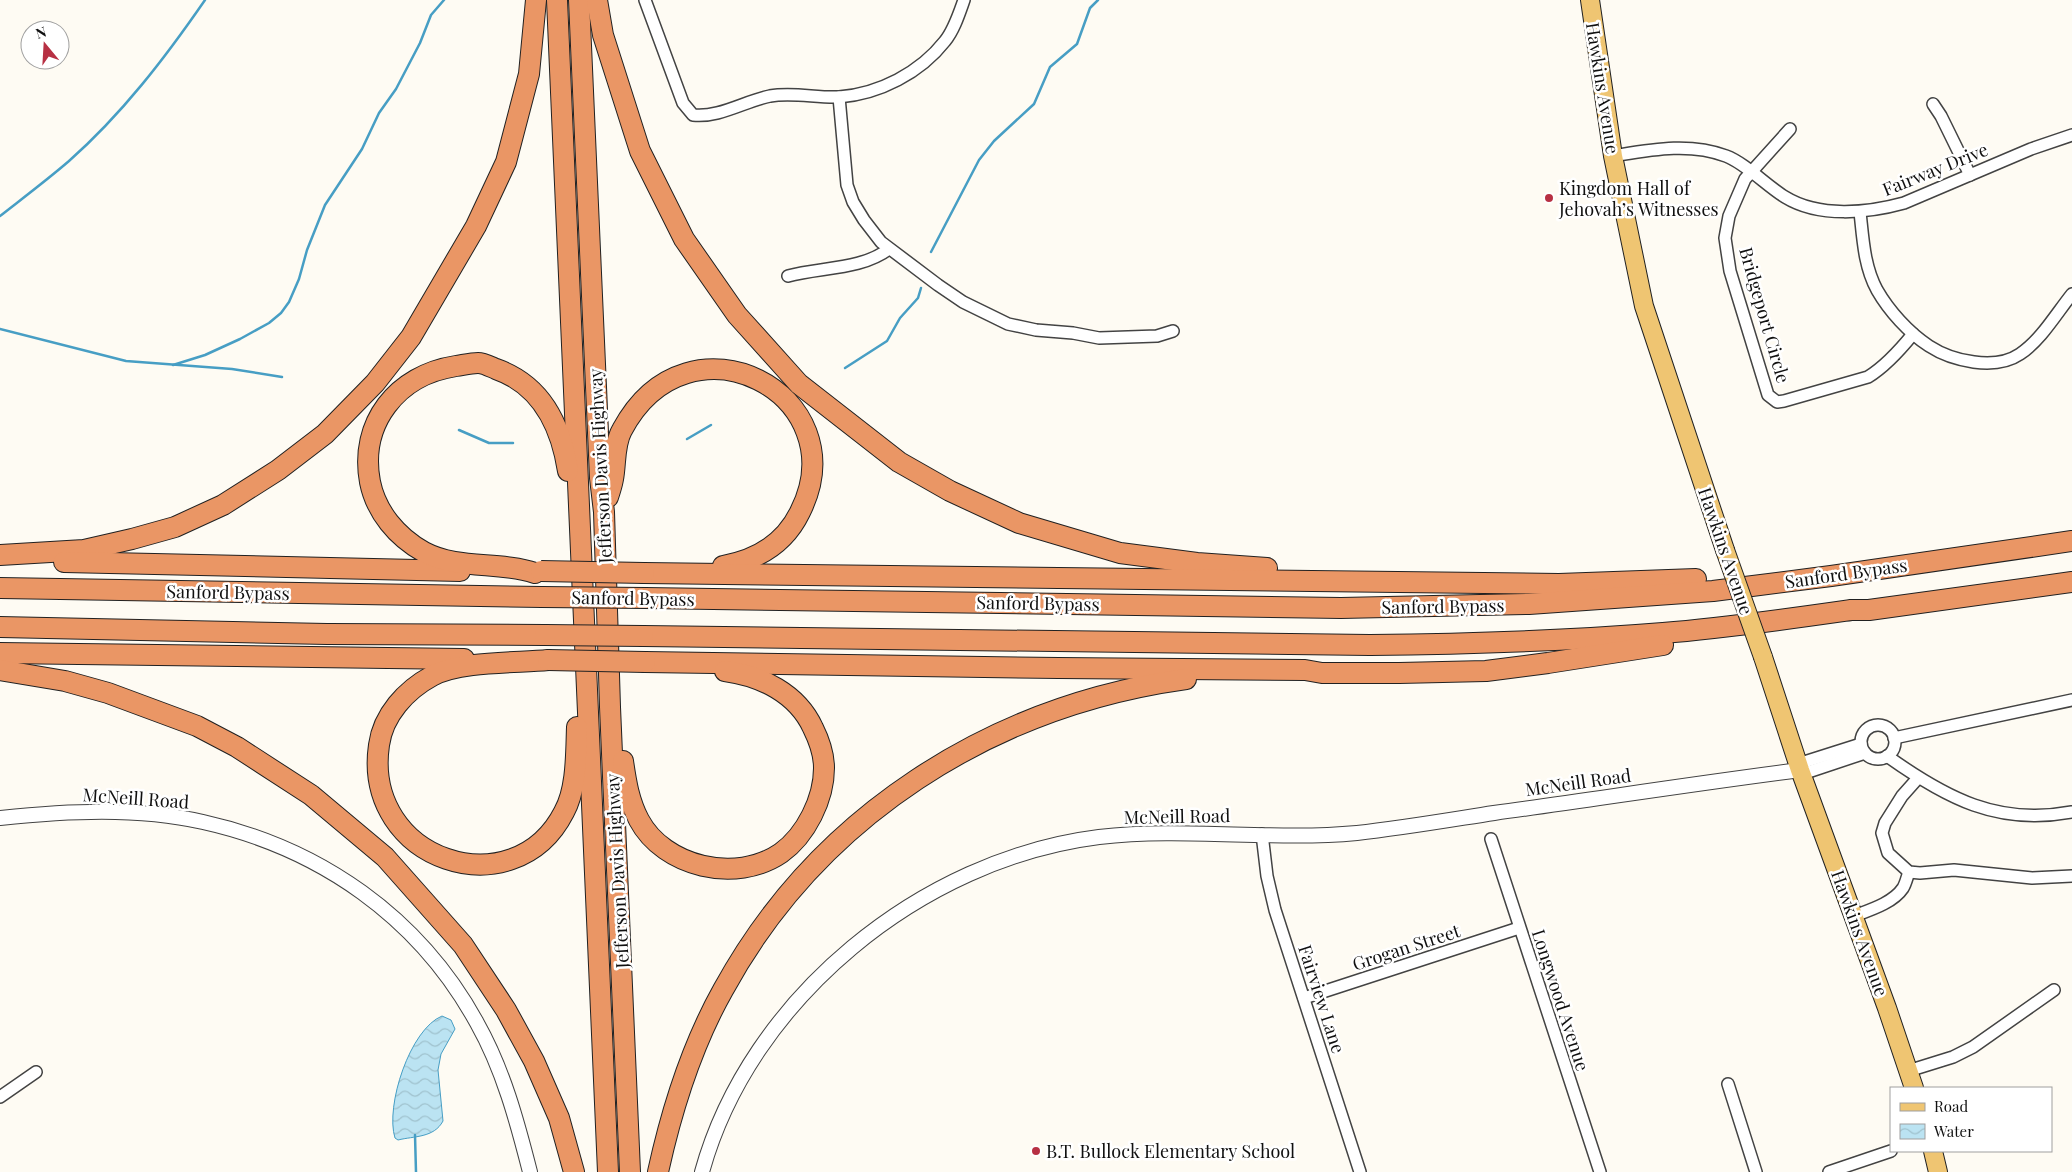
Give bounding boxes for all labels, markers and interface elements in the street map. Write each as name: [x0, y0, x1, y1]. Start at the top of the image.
north arrow: [20, 20, 70, 70]
street label: Hawkins Avenue: [1581, 20, 1625, 156]
text: N: [33, 22, 49, 43]
street label: Fairway Drive: [1879, 137, 1991, 201]
place label: Kingdom Hall of Jehovah’s Witnesses: [1558, 176, 1719, 221]
marker: Kingdom Hall of Jehovah’s Witnesses: [1543, 192, 1555, 204]
street label: Bridgeport Circle: [1734, 244, 1796, 386]
street label: Jefferson Davis Highway: [583, 368, 617, 565]
street label: Hawkins Avenue: [1693, 484, 1759, 618]
street label: Sanford Bypass: [1783, 553, 1909, 593]
street label: Sanford Bypass: [166, 579, 290, 605]
street label: Sanford Bypass: [571, 585, 695, 611]
street label: Sanford Bypass: [976, 590, 1100, 616]
street label: Sanford Bypass: [1381, 593, 1505, 619]
street label: McNeill Road: [1524, 763, 1633, 801]
street label: Jefferson Davis Highway: [600, 773, 634, 970]
street label: McNeill Road: [82, 782, 191, 814]
street label: McNeill Road: [1123, 803, 1231, 829]
street label: Hawkins Avenue: [1826, 866, 1894, 1000]
street label: Grogan Street: [1349, 918, 1464, 976]
street label: Longwood Avenue: [1527, 926, 1595, 1074]
street label: Fairview Lane: [1293, 942, 1351, 1056]
legend: [1890, 1087, 2052, 1152]
text: Road: [1934, 1096, 1968, 1116]
text: Water: [1933, 1121, 1974, 1141]
place label: B.T. Bullock Elementary School: [1046, 1139, 1295, 1163]
marker: B.T. Bullock Elementary School: [1030, 1145, 1042, 1157]

